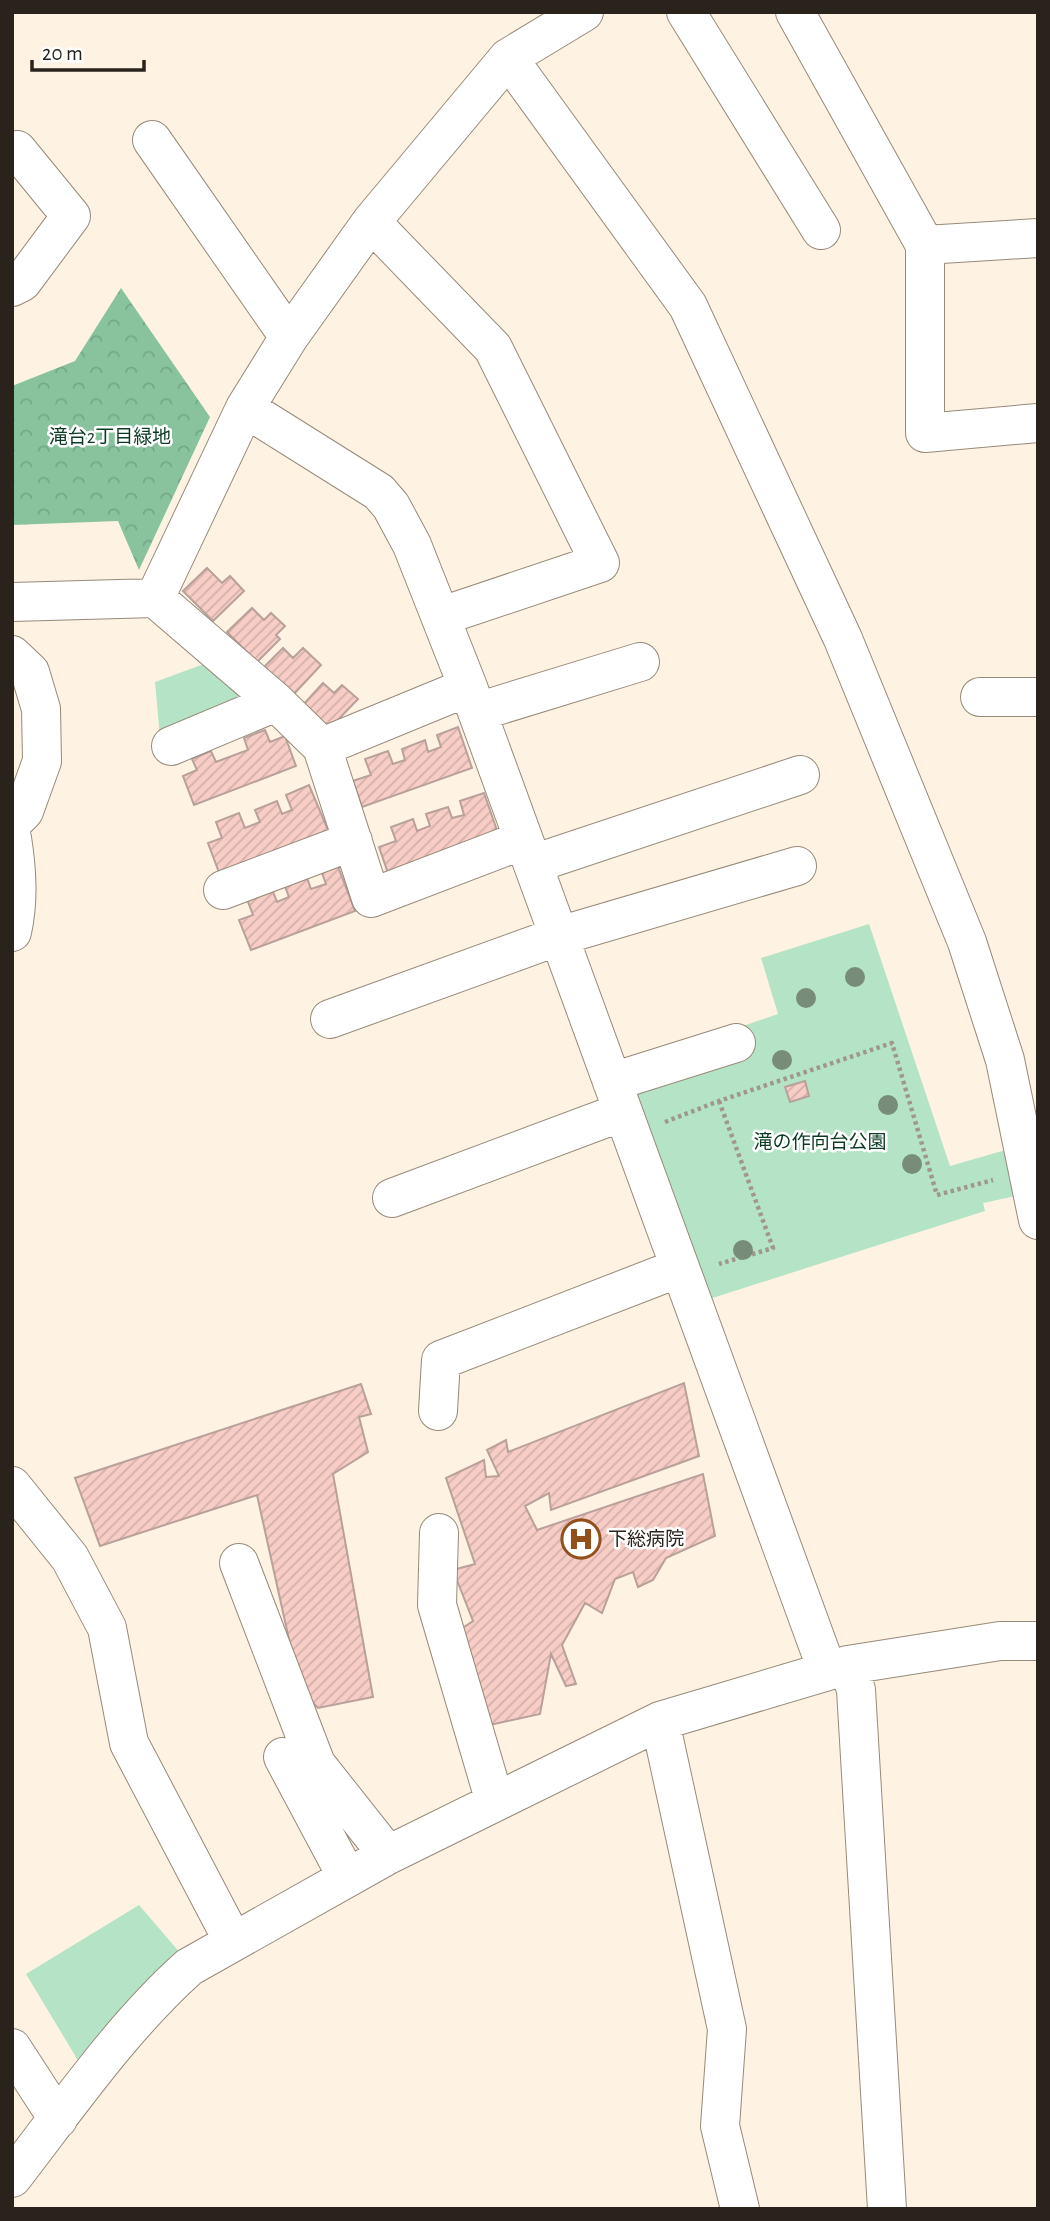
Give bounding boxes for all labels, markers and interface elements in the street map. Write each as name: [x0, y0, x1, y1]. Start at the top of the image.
scale bar: [32, 28, 144, 72]
text: 20 m: [42, 43, 83, 64]
park label: 滝台2丁目緑地: [49, 426, 171, 447]
park label: 滝の作向台公園: [753, 1131, 887, 1152]
hospital icon: 下総病院: [560, 1518, 602, 1560]
place label: 下総病院: [608, 1528, 684, 1549]

